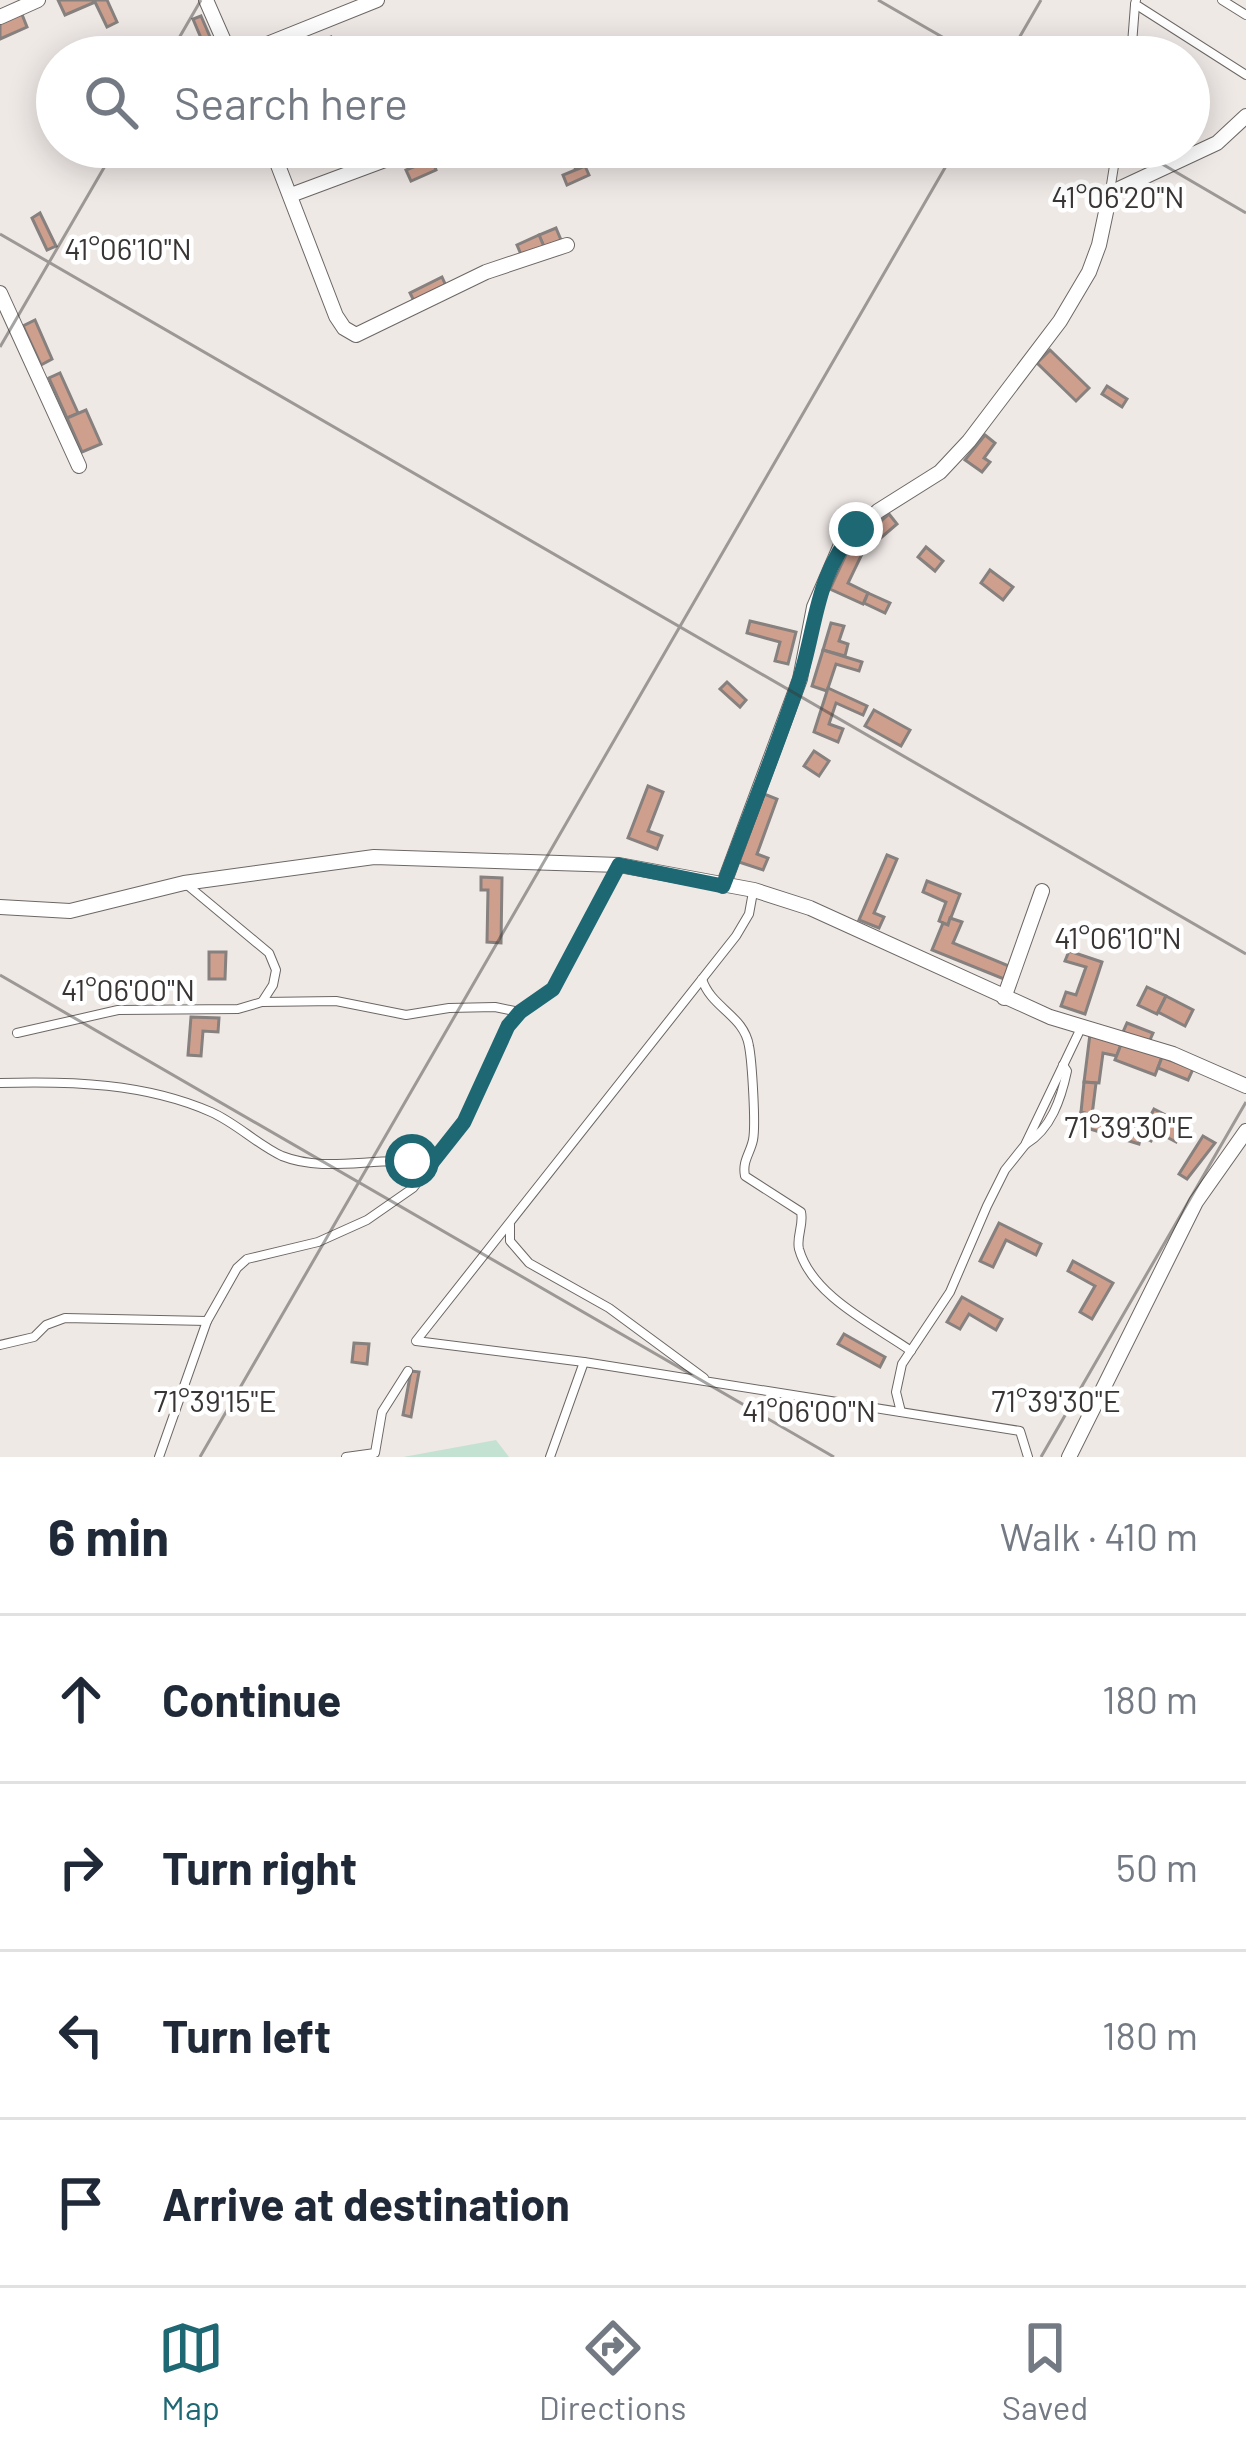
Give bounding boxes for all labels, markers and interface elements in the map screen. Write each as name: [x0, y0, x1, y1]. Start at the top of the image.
search box: [36, 36, 1210, 168]
icon: search: [78, 69, 144, 135]
text: Search here: [174, 75, 408, 129]
text: 41°06'20"N: [1051, 178, 1185, 214]
text: 41°06'10"N: [64, 230, 192, 266]
route end: [829, 502, 883, 556]
text: 41°06'10"N: [1054, 919, 1182, 955]
text: 41°06'00"N: [61, 971, 195, 1007]
text: 71°39'30"E: [1064, 1108, 1194, 1144]
route start: [385, 1134, 439, 1188]
text: 71°39'15"E: [153, 1382, 277, 1418]
text: 71°39'30"E: [991, 1382, 1121, 1418]
text: 41°06'00"N: [742, 1392, 876, 1428]
text: 6 min: [48, 1505, 169, 1566]
text: Walk · 410 m: [1000, 1512, 1198, 1559]
icon: ahead: [48, 1666, 114, 1732]
text: Continue: [162, 1672, 341, 1726]
text: 180 m: [1102, 1675, 1198, 1722]
icon: right: [48, 1834, 114, 1900]
text: Turn right: [162, 1840, 357, 1894]
text: 50 m: [1116, 1843, 1198, 1890]
icon: left: [48, 2002, 114, 2068]
text: Turn left: [162, 2008, 331, 2062]
text: 180 m: [1102, 2011, 1198, 2058]
icon: arrive: [48, 2170, 114, 2236]
text: Arrive at destination: [162, 2176, 570, 2230]
tab: Map: [158, 2315, 224, 2427]
tab: Directions: [539, 2315, 686, 2427]
tab: Saved: [1002, 2315, 1088, 2427]

